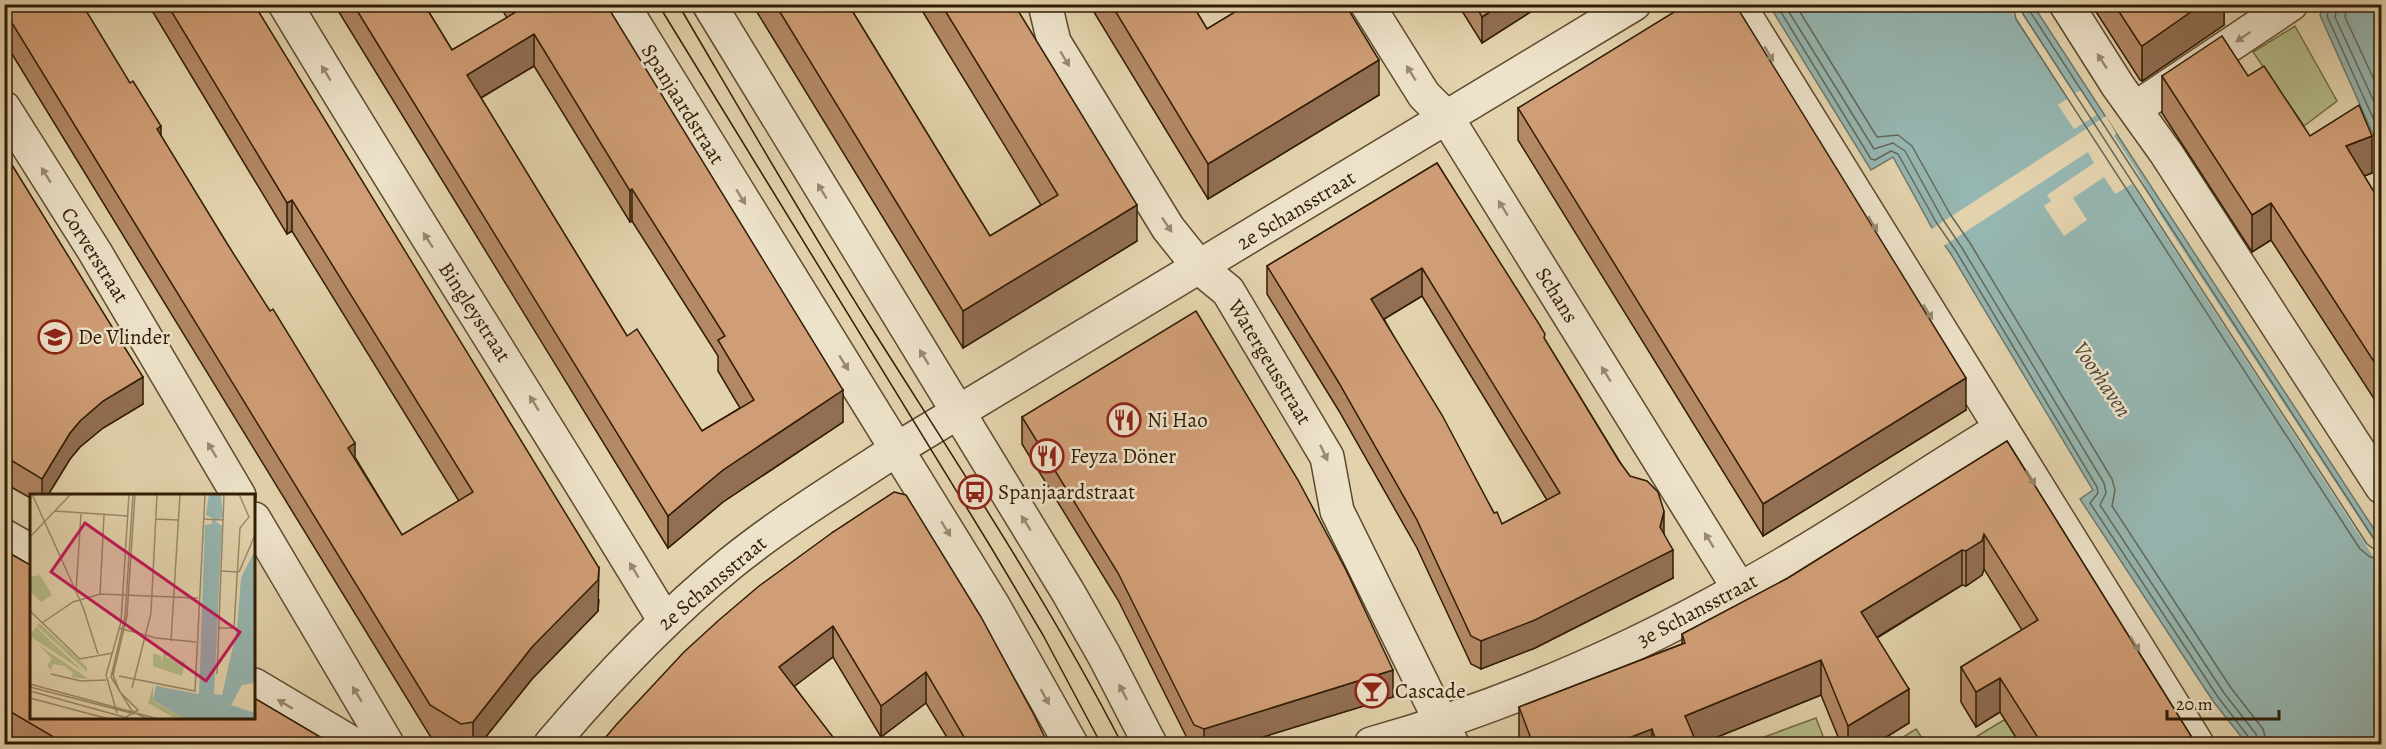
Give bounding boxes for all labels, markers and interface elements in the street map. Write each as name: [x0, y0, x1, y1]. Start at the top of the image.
one-way arrow: [2235, 31, 2251, 43]
street label: Spanjaardstraat: [635, 38, 731, 170]
one-way arrow: [1763, 46, 1774, 62]
one-way arrow: [1059, 51, 1070, 67]
one-way arrow: [2097, 53, 2108, 69]
one-way arrow: [321, 65, 332, 81]
one-way arrow: [1405, 65, 1416, 81]
street label: 2e Schansstraat: [1231, 164, 1361, 256]
one-way arrow: [41, 167, 52, 183]
one-way arrow: [817, 183, 828, 199]
one-way arrow: [735, 189, 746, 205]
one-way arrow: [1498, 200, 1509, 217]
street label: Corverstraat: [55, 202, 135, 308]
one-way arrow: [1868, 216, 1879, 232]
one-way arrow: [1161, 217, 1173, 233]
one-way arrow: [422, 232, 434, 248]
street label: Bingleystraat: [432, 257, 518, 367]
street label: Schans: [1529, 262, 1585, 328]
street label: Watergeusstraat: [1221, 293, 1318, 430]
one-way arrow: [1923, 304, 1934, 320]
school or university icon: De Vlinder: [37, 319, 73, 355]
place label: De Vlinder: [78, 323, 170, 351]
water label: Voorhaven: [2066, 336, 2139, 423]
one-way arrow: [918, 349, 929, 365]
one-way arrow: [838, 355, 849, 371]
one-way arrow: [1601, 366, 1612, 382]
one-way arrow: [528, 395, 539, 412]
restaurant icon: Ni Hao: [1106, 402, 1142, 438]
place label: Ni Hao: [1147, 406, 1208, 434]
restaurant icon: Feyza Döner: [1029, 438, 1065, 474]
one-way arrow: [207, 442, 218, 458]
place label: Feyza Döner: [1070, 442, 1176, 470]
one-way arrow: [1319, 445, 1328, 462]
one-way arrow: [2026, 470, 2037, 486]
bus stop icon: Spanjaardstraat: [957, 474, 993, 510]
place label: Spanjaardstraat: [998, 478, 1135, 506]
inset map: [30, 494, 255, 719]
one-way arrow: [1020, 515, 1031, 531]
one-way arrow: [940, 521, 951, 537]
street label: 2e Schansstraat: [652, 529, 772, 637]
one-way arrow: [1703, 532, 1714, 548]
one-way arrow: [629, 562, 640, 578]
street label: 3e Schansstraat: [1632, 566, 1762, 653]
one-way arrow: [2129, 635, 2140, 652]
bar icon: Cascade: [1354, 673, 1390, 709]
place label: Cascade: [1395, 677, 1466, 705]
scale bar: [2167, 683, 2280, 721]
one-way arrow: [1118, 684, 1128, 701]
one-way arrow: [352, 686, 363, 702]
one-way arrow: [1040, 688, 1050, 705]
text: 20 m: [2176, 692, 2213, 716]
one-way arrow: [276, 699, 293, 709]

